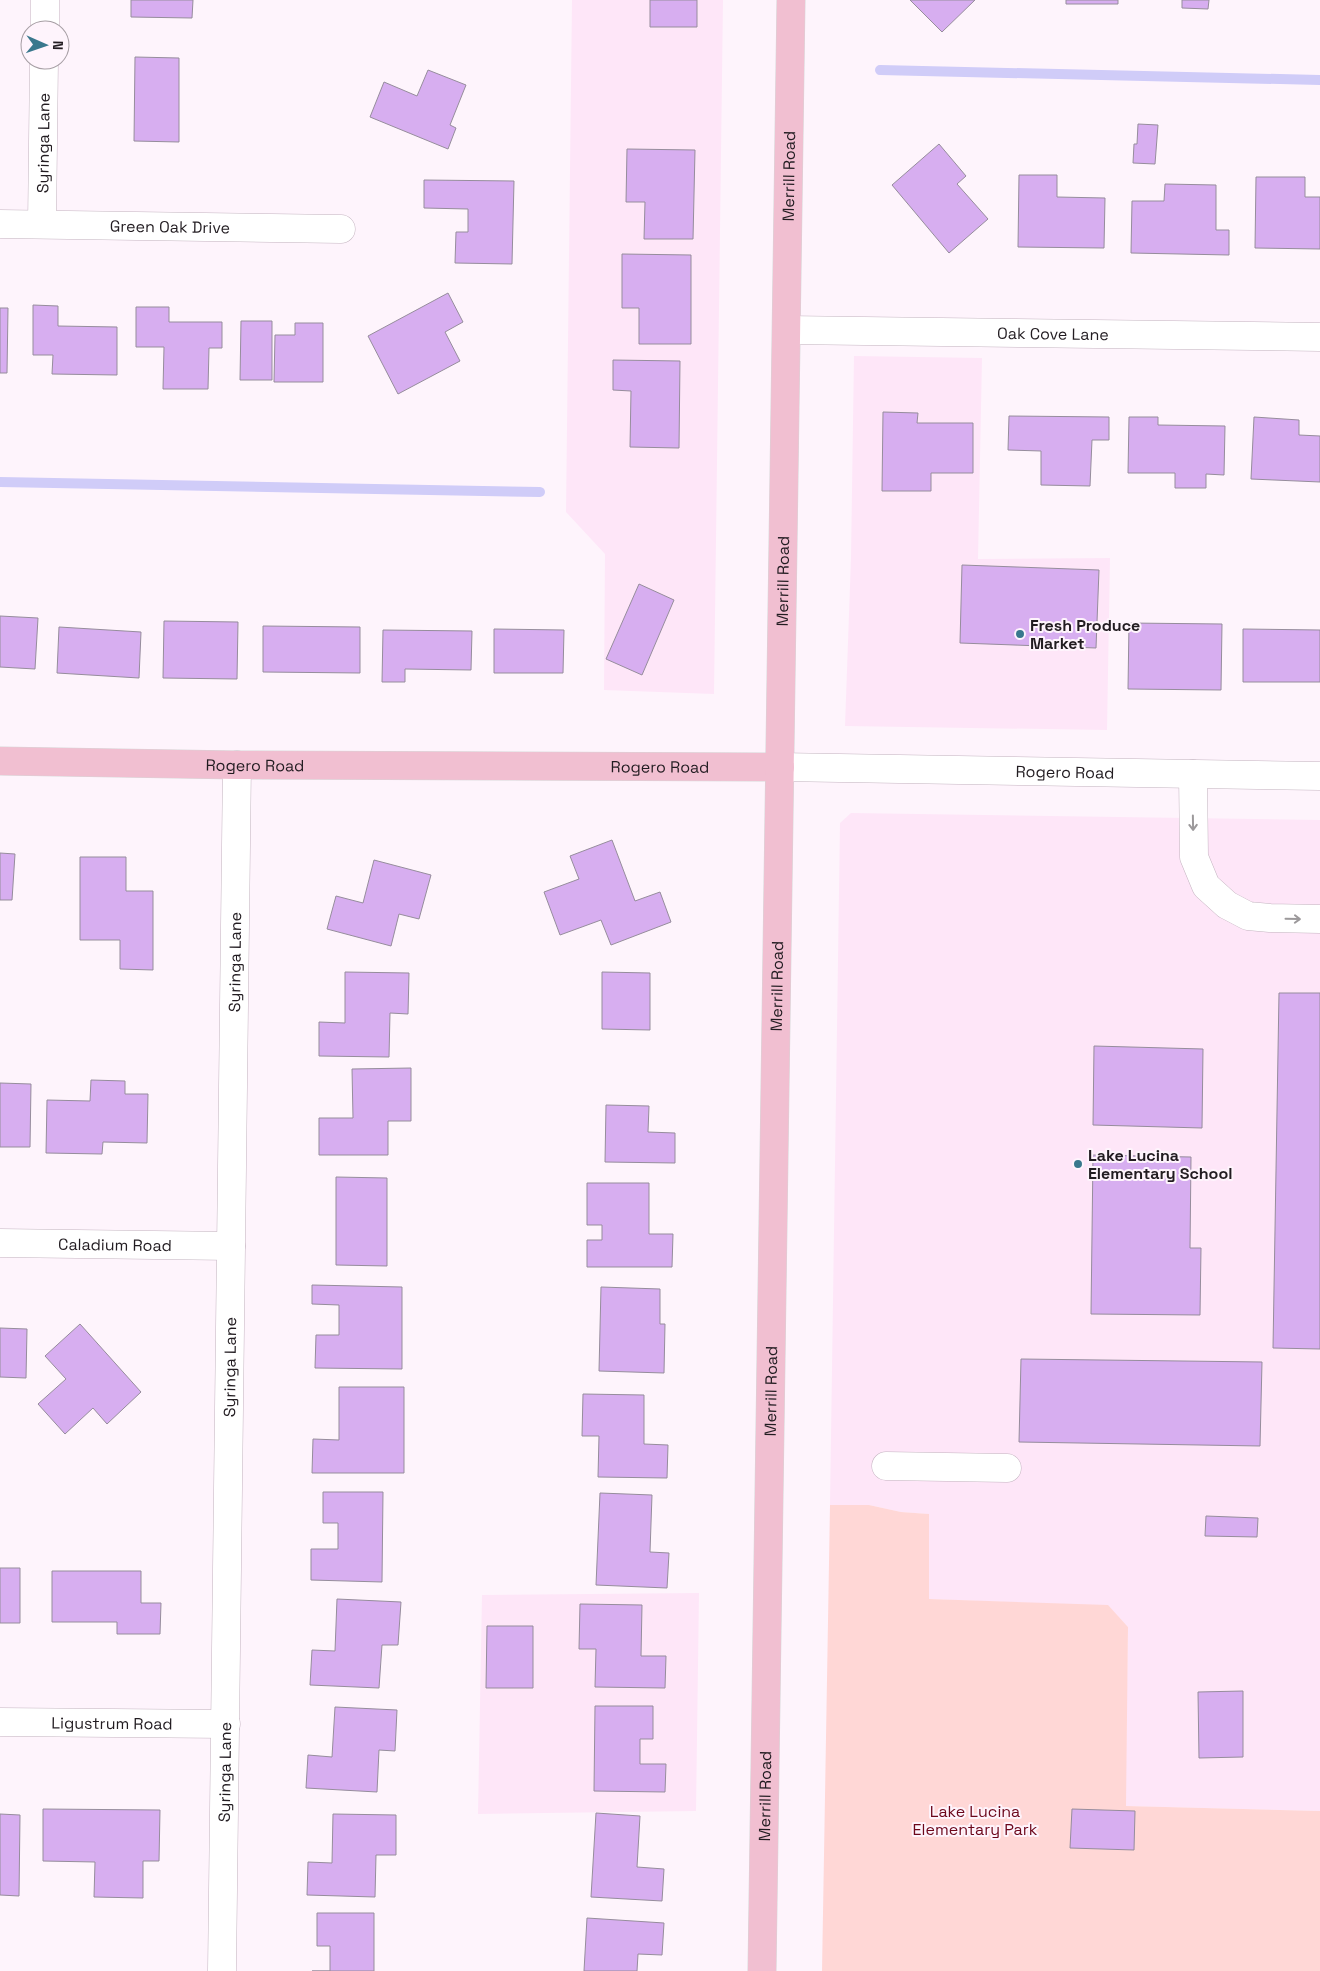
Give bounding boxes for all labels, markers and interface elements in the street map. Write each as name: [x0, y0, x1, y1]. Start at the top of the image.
north arrow: [20, 20, 70, 70]
text: N: [49, 40, 67, 50]
street label: Syringa Lane: [32, 93, 55, 193]
street label: Merrill Road: [778, 131, 800, 222]
street label: Green Oak Drive: [110, 216, 230, 238]
street label: Oak Cove Lane: [997, 323, 1109, 345]
street label: Merrill Road: [772, 536, 794, 627]
place label: Fresh Produce Market: [1030, 615, 1140, 654]
marker: Fresh Produce Market: [1014, 628, 1026, 640]
street label: Rogero Road: [205, 754, 304, 776]
street label: Rogero Road: [611, 756, 709, 778]
street label: Rogero Road: [1015, 761, 1115, 784]
one-way arrow: [1188, 814, 1198, 830]
street label: Syringa Lane: [224, 912, 246, 1012]
one-way arrow: [1284, 914, 1300, 923]
street label: Merrill Road: [766, 941, 788, 1032]
place label: Lake Lucina Elementary School: [1088, 1145, 1232, 1184]
marker: Lake Lucina Elementary School: [1072, 1158, 1084, 1170]
street label: Caladium Road: [58, 1234, 172, 1256]
street label: Syringa Lane: [219, 1317, 241, 1417]
street label: Merrill Road: [760, 1346, 782, 1437]
street label: Ligustrum Road: [51, 1712, 173, 1735]
street label: Syringa Lane: [214, 1722, 236, 1822]
street label: Merrill Road: [754, 1751, 776, 1841]
park label: Lake Lucina Elementary Park: [913, 1801, 1038, 1840]

